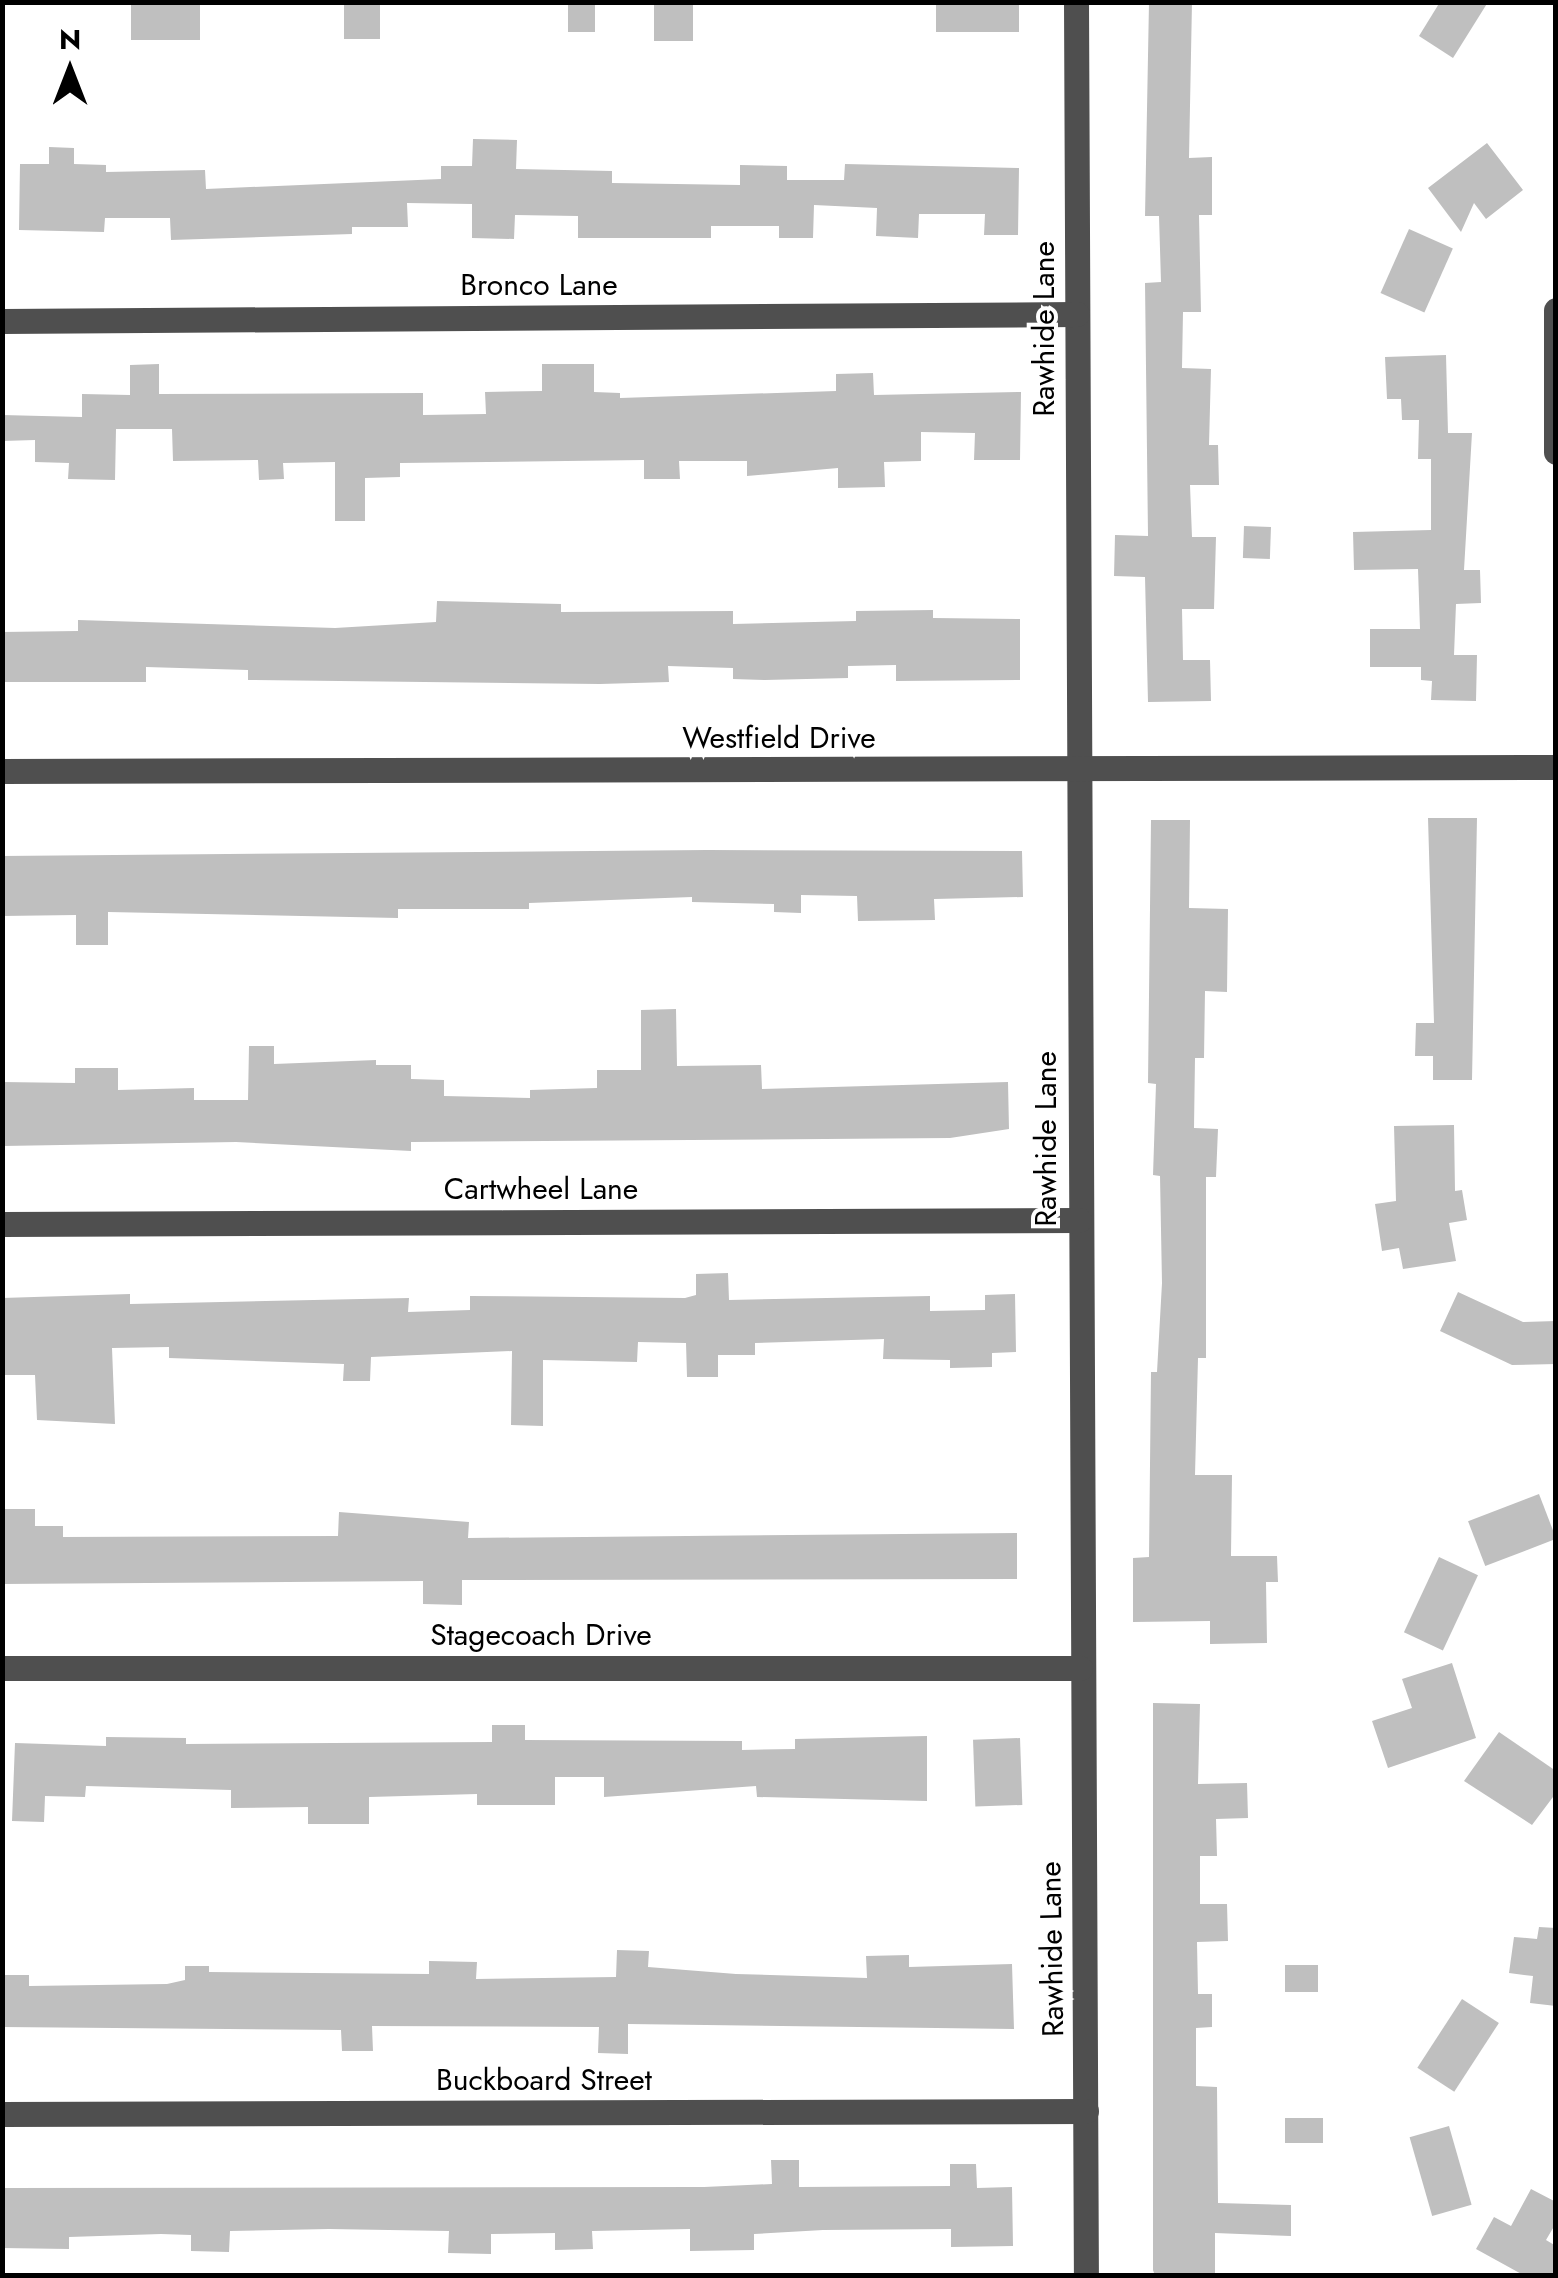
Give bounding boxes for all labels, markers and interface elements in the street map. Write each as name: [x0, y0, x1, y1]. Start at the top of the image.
text: N: [59, 19, 81, 60]
north arrow: [20, 20, 120, 120]
street label: Rawhide Lane: [1026, 241, 1062, 417]
street label: Bronco Lane: [460, 267, 618, 303]
street label: Westfield Drive: [682, 720, 876, 756]
street label: Rawhide Lane: [1028, 1051, 1064, 1227]
street label: Cartwheel Lane: [444, 1171, 638, 1207]
street label: Stagecoach Drive: [430, 1617, 652, 1653]
street label: Rawhide Lane: [1032, 1861, 1072, 2037]
street label: Buckboard Street: [436, 2062, 652, 2098]

